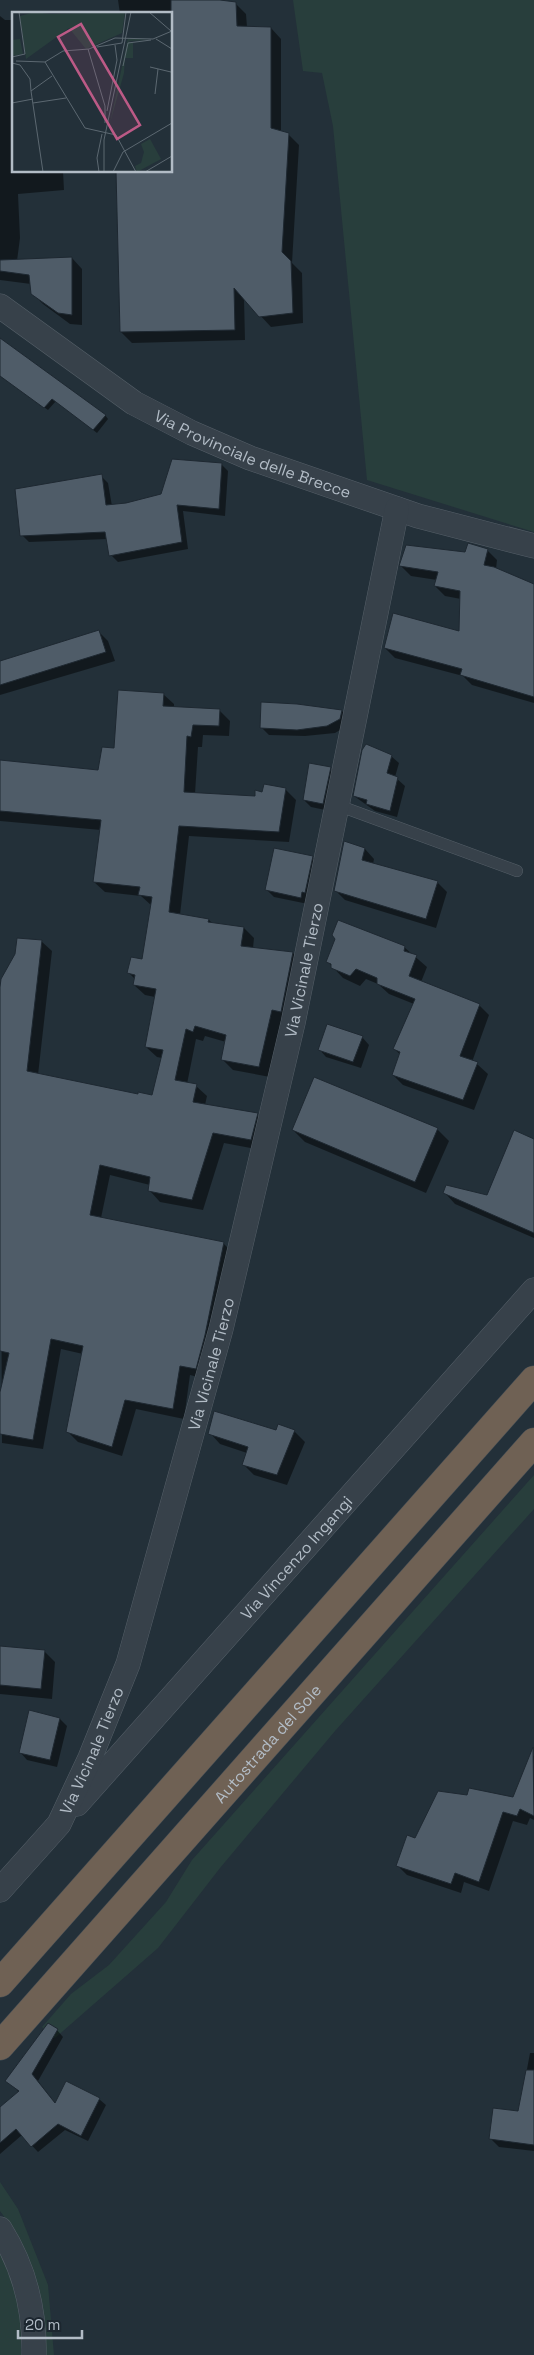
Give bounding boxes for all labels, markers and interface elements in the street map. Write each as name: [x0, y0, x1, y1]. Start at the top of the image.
inset map: [12, 12, 172, 172]
street label: Via Provinciale delle Brecce: [151, 405, 354, 503]
street label: Via Vicinale Tierzo: [279, 901, 328, 1039]
street label: Via Vicinale Tierzo: [183, 1295, 239, 1433]
street label: Via Vincenzo Ingangi: [236, 1491, 357, 1624]
street label: Autostrada del Sole: [209, 1680, 326, 1807]
street label: Via Vicinale Tierzo: [55, 1684, 128, 1818]
scale bar: [18, 2308, 81, 2340]
text: 20 m: [25, 2315, 60, 2334]

